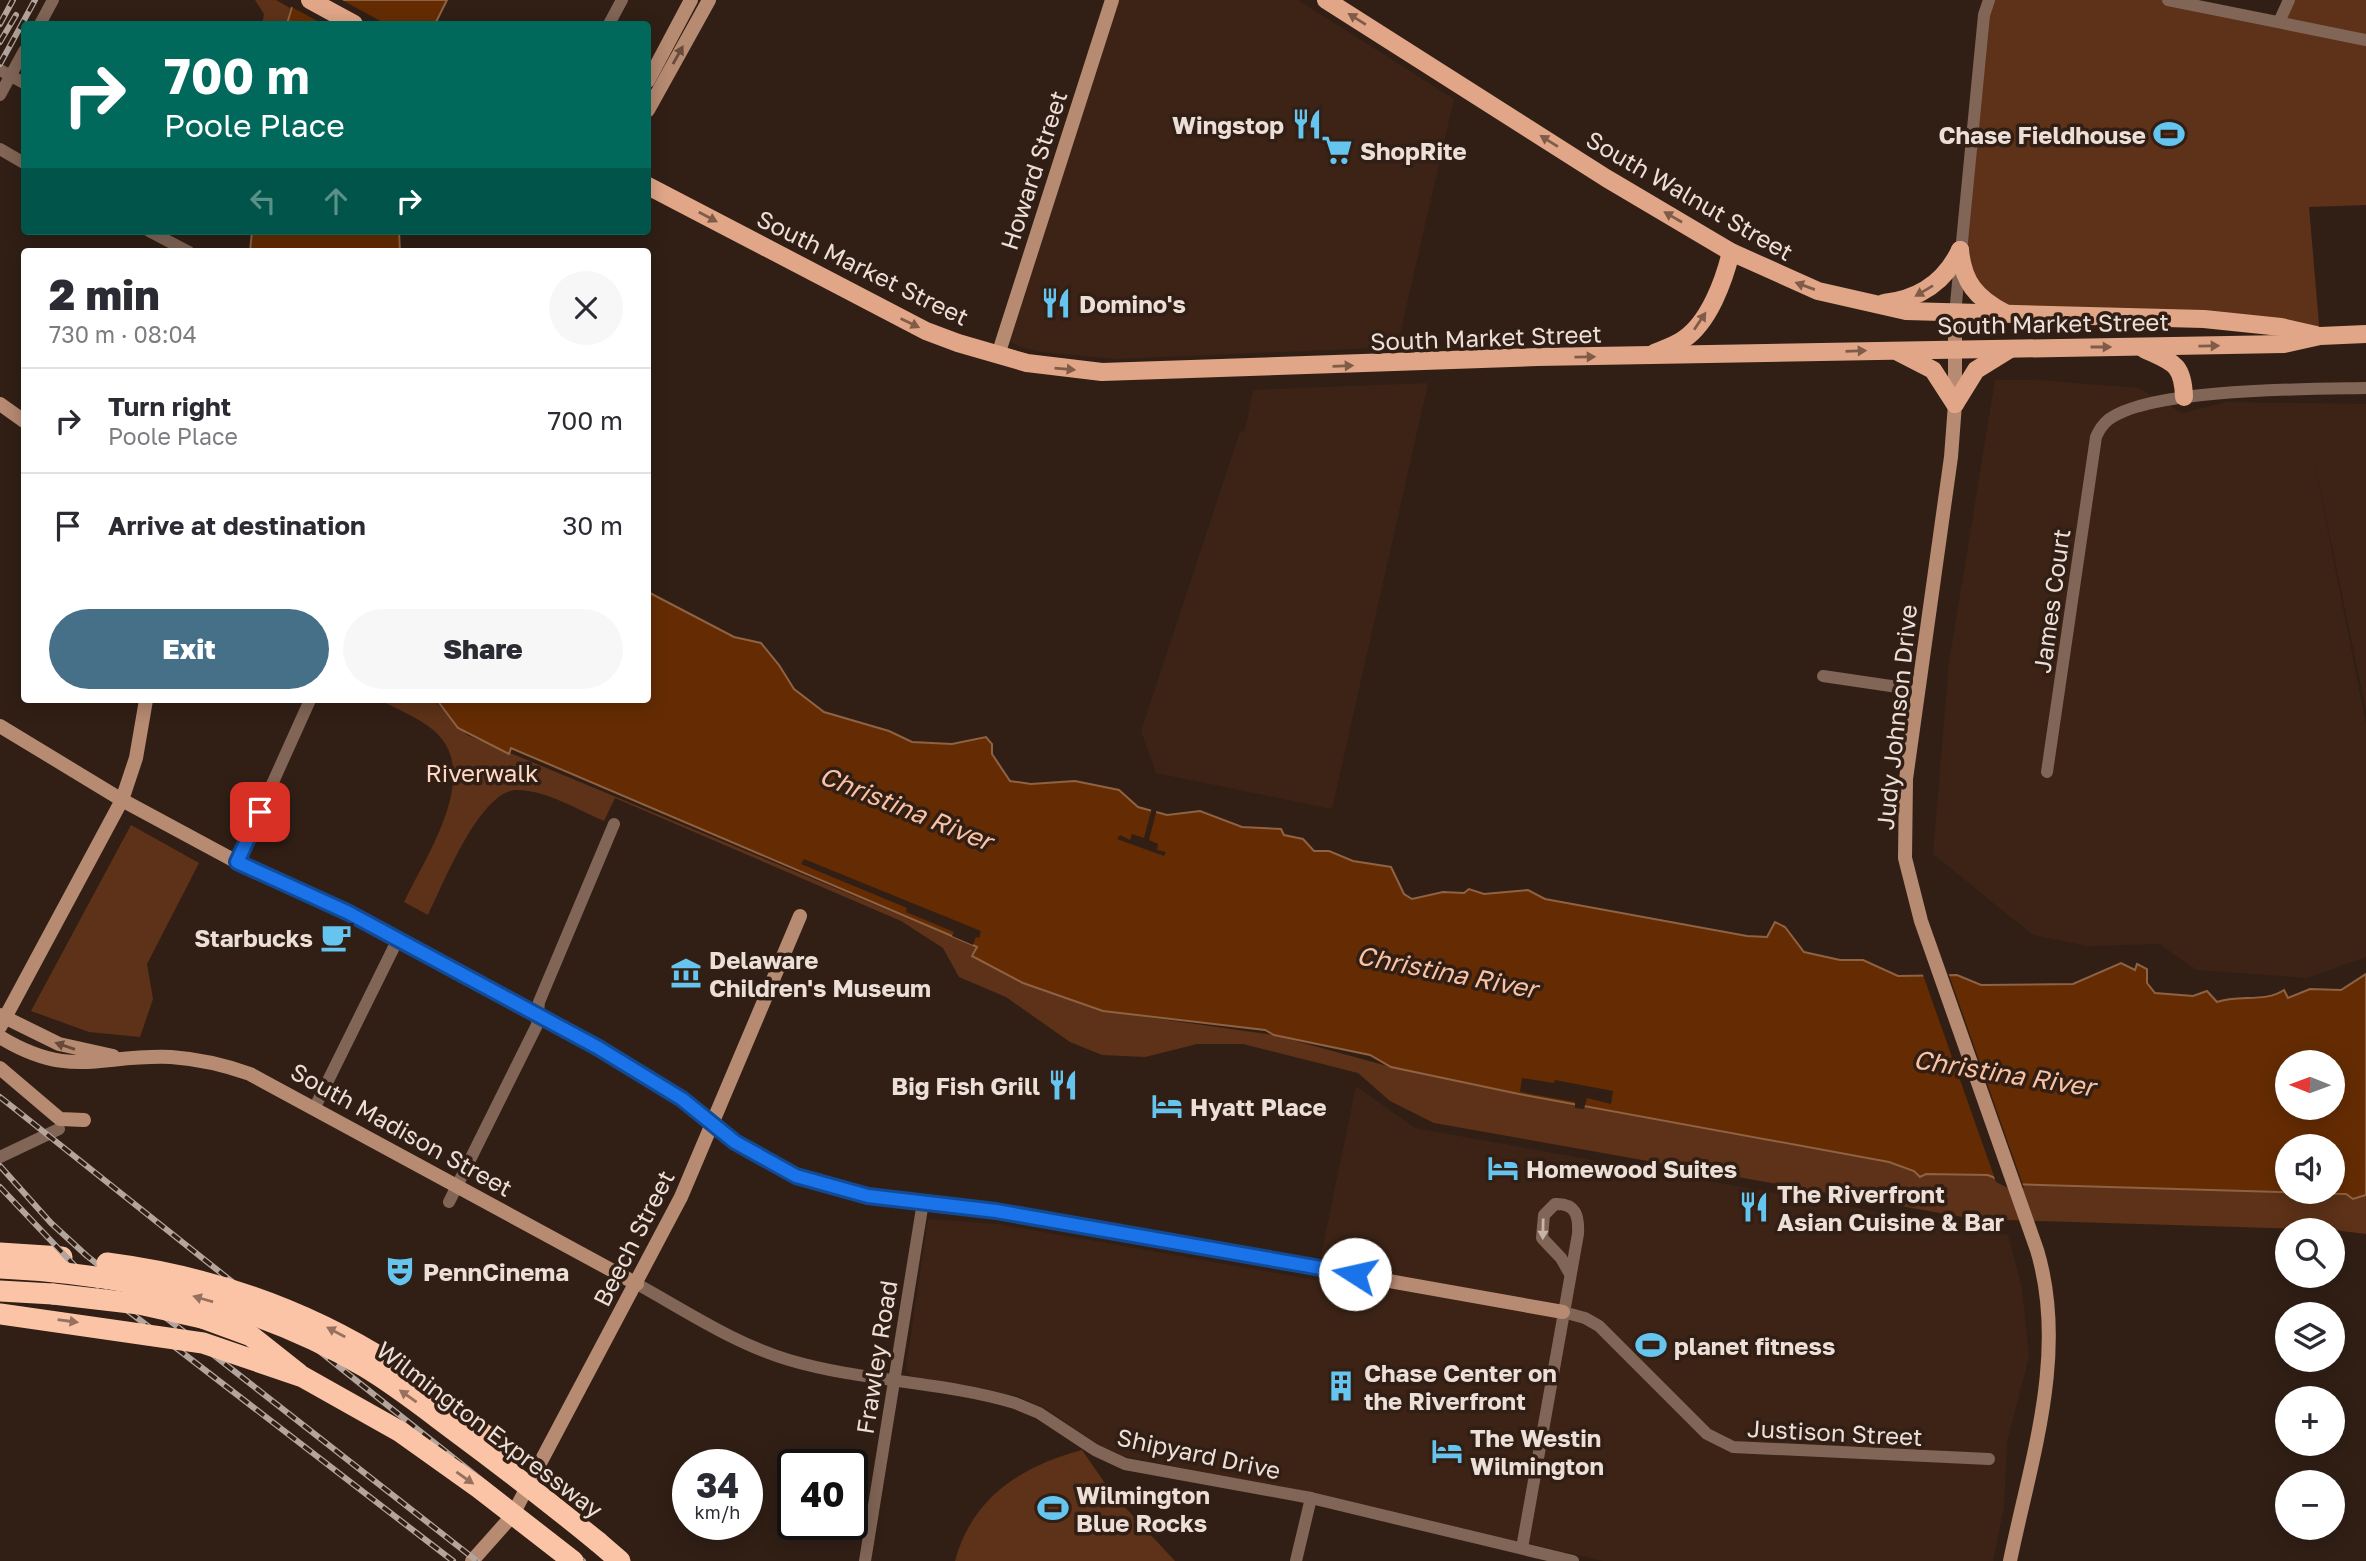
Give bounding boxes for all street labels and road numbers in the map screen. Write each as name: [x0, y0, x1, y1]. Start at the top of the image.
street label: Howard Street: [994, 87, 1072, 253]
street label: South Walnut Street: [1581, 124, 1799, 266]
street label: South Market Street: [752, 203, 974, 331]
street label: South Market Street: [1937, 306, 2169, 340]
street label: South Market Street: [1370, 318, 1602, 356]
street label: James Court: [2027, 527, 2075, 675]
street label: Judy Johnson Drive: [1870, 603, 1922, 831]
street label: South Madison Street: [286, 1056, 518, 1202]
street label: Beech Street: [586, 1165, 680, 1311]
street label: Frawley Road: [850, 1278, 902, 1436]
street label: Wilmington Expressway: [371, 1334, 609, 1524]
street label: Justison Street: [1747, 1413, 1923, 1451]
street label: Shipyard Drive: [1115, 1422, 1283, 1484]

